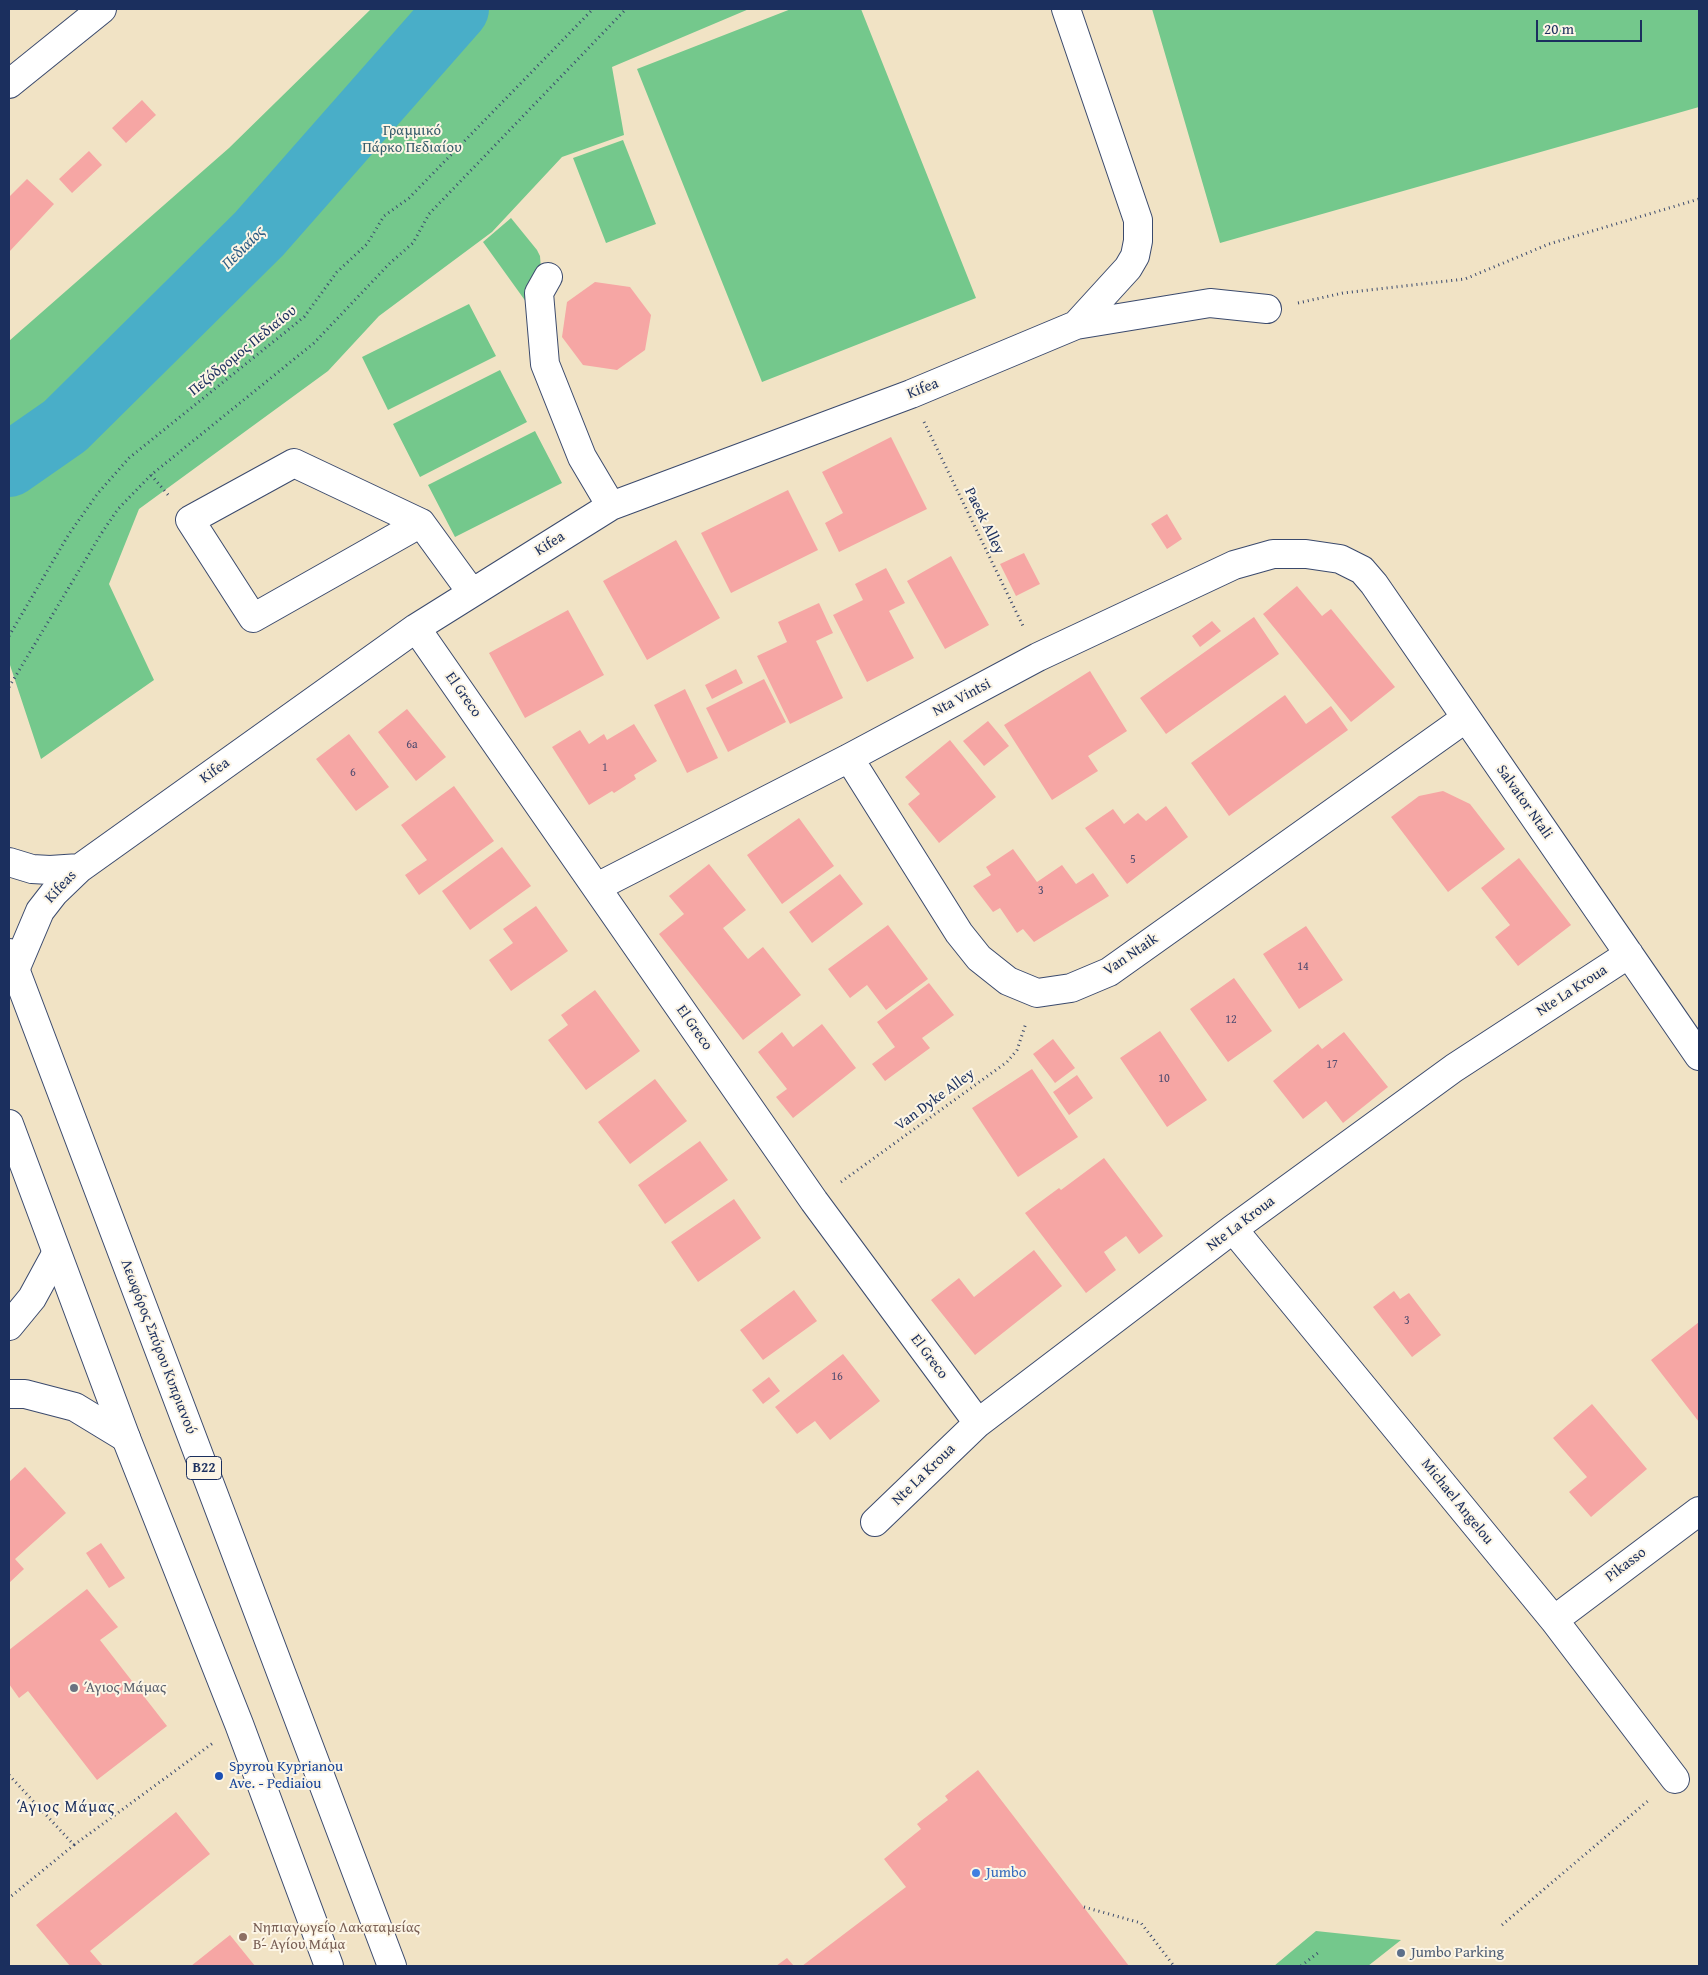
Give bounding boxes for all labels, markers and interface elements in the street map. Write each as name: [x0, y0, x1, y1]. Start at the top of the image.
scale bar: [1538, 10, 1644, 42]
text: 20 m: [1544, 18, 1574, 39]
park label: Γραμμικό Πάρκο Πεδιαίου: [362, 122, 462, 157]
water label: Πεδιαίος: [218, 222, 270, 274]
street label: Πεζόδρομος Πεδιαίου: [185, 302, 301, 400]
street label: Kifea: [905, 375, 941, 403]
street label: Paeek Alley: [960, 485, 1008, 557]
street label: Kifea: [532, 528, 568, 560]
street label: El Greco: [441, 669, 485, 721]
street label: Nta Vintsi: [930, 675, 994, 721]
house number: 6a: [406, 738, 418, 752]
street label: Kifea: [197, 754, 233, 788]
house number: 1: [602, 761, 608, 775]
street label: Salvator Ntali: [1492, 762, 1556, 842]
house number: 6: [350, 766, 356, 780]
house number: 5: [1130, 853, 1136, 867]
street label: Kifeas: [41, 867, 81, 907]
house number: 3: [1038, 884, 1044, 898]
street label: Van Ntaik: [1100, 930, 1162, 980]
house number: 14: [1297, 960, 1309, 974]
street label: Nte La Kroua: [1533, 961, 1611, 1021]
street label: El Greco: [672, 1002, 716, 1054]
house number: 12: [1225, 1013, 1237, 1027]
house number: 17: [1326, 1058, 1338, 1072]
street label: Van Dyke Alley: [892, 1065, 978, 1135]
house number: 10: [1158, 1072, 1170, 1086]
street label: Nte La Kroua: [1203, 1192, 1279, 1256]
street label: Λεωφόρος Σπύρου Κυπριανού: [116, 1257, 200, 1437]
house number: 3: [1404, 1314, 1410, 1328]
street label: El Greco: [906, 1331, 952, 1383]
house number: 16: [831, 1370, 843, 1384]
street label: Nte La Kroua: [889, 1440, 959, 1510]
road number: B22: [186, 1456, 222, 1480]
street label: Michael Angelou: [1417, 1456, 1497, 1548]
street label: Pikasso: [1602, 1544, 1650, 1586]
place label: Άγιος Μάμας: [84, 1679, 166, 1697]
marker: Άγιος Μάμας: [68, 1682, 80, 1694]
place label: Spyrou Kyprianou Ave. - Pediaiou: [229, 1758, 343, 1793]
marker: Spyrou Kyprianou Ave. - Pediaiou: [213, 1770, 225, 1782]
district label: Άγιος Μάμας: [15, 1798, 117, 1818]
place label: Jumbo: [986, 1864, 1027, 1882]
marker: Jumbo: [970, 1867, 982, 1879]
place label: Νηπιαγωγείο Λακαταμείας Β΄- Αγίου Μάμα: [253, 1919, 420, 1954]
marker: Νηπιαγωγείο Λακαταμείας Β΄- Αγίου Μάμα: [237, 1931, 249, 1943]
place label: Jumbo Parking: [1411, 1944, 1504, 1962]
marker: Jumbo Parking: [1395, 1947, 1407, 1959]

